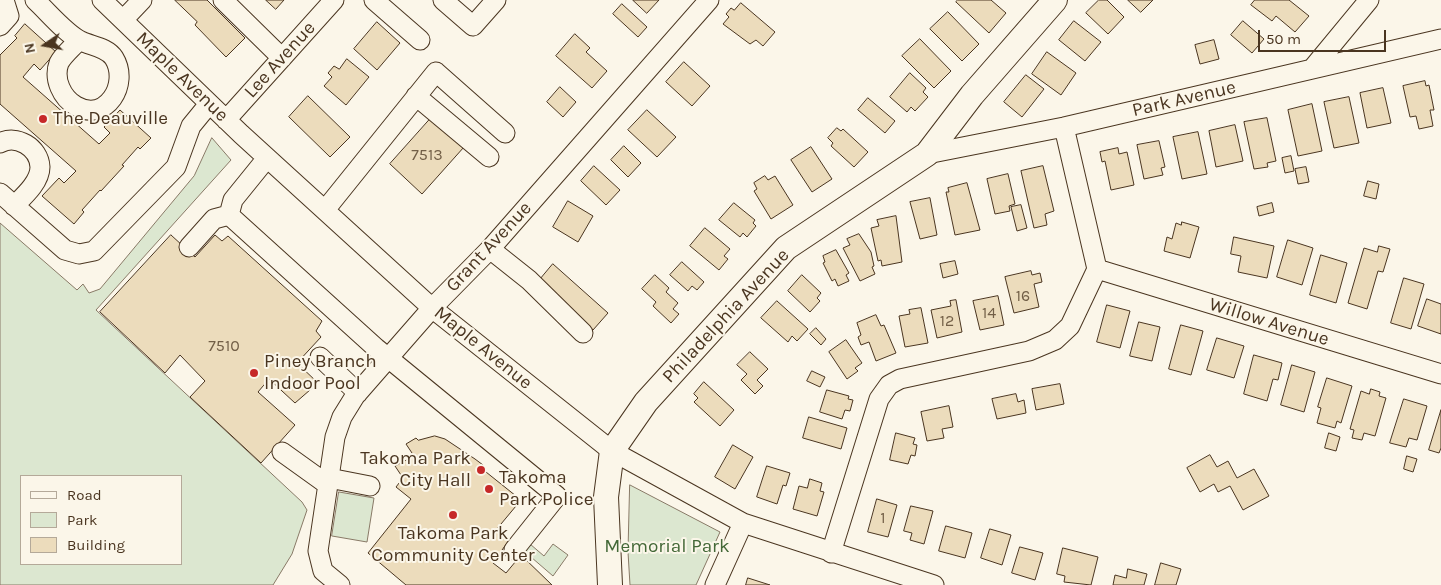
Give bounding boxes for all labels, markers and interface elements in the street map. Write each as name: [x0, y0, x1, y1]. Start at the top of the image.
street label: Lee Avenue: [240, 17, 320, 103]
north arrow: [20, 20, 70, 70]
scale bar: [1261, 20, 1388, 52]
street label: Maple Avenue: [131, 27, 233, 127]
text: 50 m: [1266, 30, 1301, 48]
text: N: [20, 42, 39, 55]
street label: Park Avenue: [1130, 76, 1238, 122]
place label: The Deauville: [53, 108, 168, 130]
marker: The Deauville: [37, 113, 49, 125]
house number: 7513: [411, 145, 443, 165]
street label: Grant Avenue: [441, 197, 537, 297]
street label: Philadelphia Avenue: [658, 244, 794, 388]
house number: 16: [1016, 286, 1030, 306]
street label: Willow Avenue: [1206, 293, 1332, 351]
street label: Maple Avenue: [429, 301, 537, 395]
house number: 14: [982, 303, 996, 323]
house number: 12: [940, 311, 954, 331]
house number: 7510: [208, 336, 240, 356]
place label: Piney Branch Indoor Pool: [264, 351, 377, 395]
marker: Piney Branch Indoor Pool: [248, 367, 260, 379]
place label: Takoma Park City Hall: [360, 448, 471, 492]
marker: Takoma Park City Hall: [475, 464, 487, 476]
place label: Takoma Park Police: [499, 467, 594, 511]
legend: [20, 475, 182, 565]
marker: Takoma Park Police: [483, 483, 495, 495]
text: Road: [67, 486, 102, 504]
house number: 1: [880, 508, 886, 528]
marker: Takoma Park Community Center: [447, 509, 459, 521]
text: Park: [67, 511, 97, 529]
place label: Takoma Park Community Center: [371, 523, 535, 567]
text: Building: [67, 536, 125, 554]
park label: Memorial Park: [604, 536, 730, 558]

